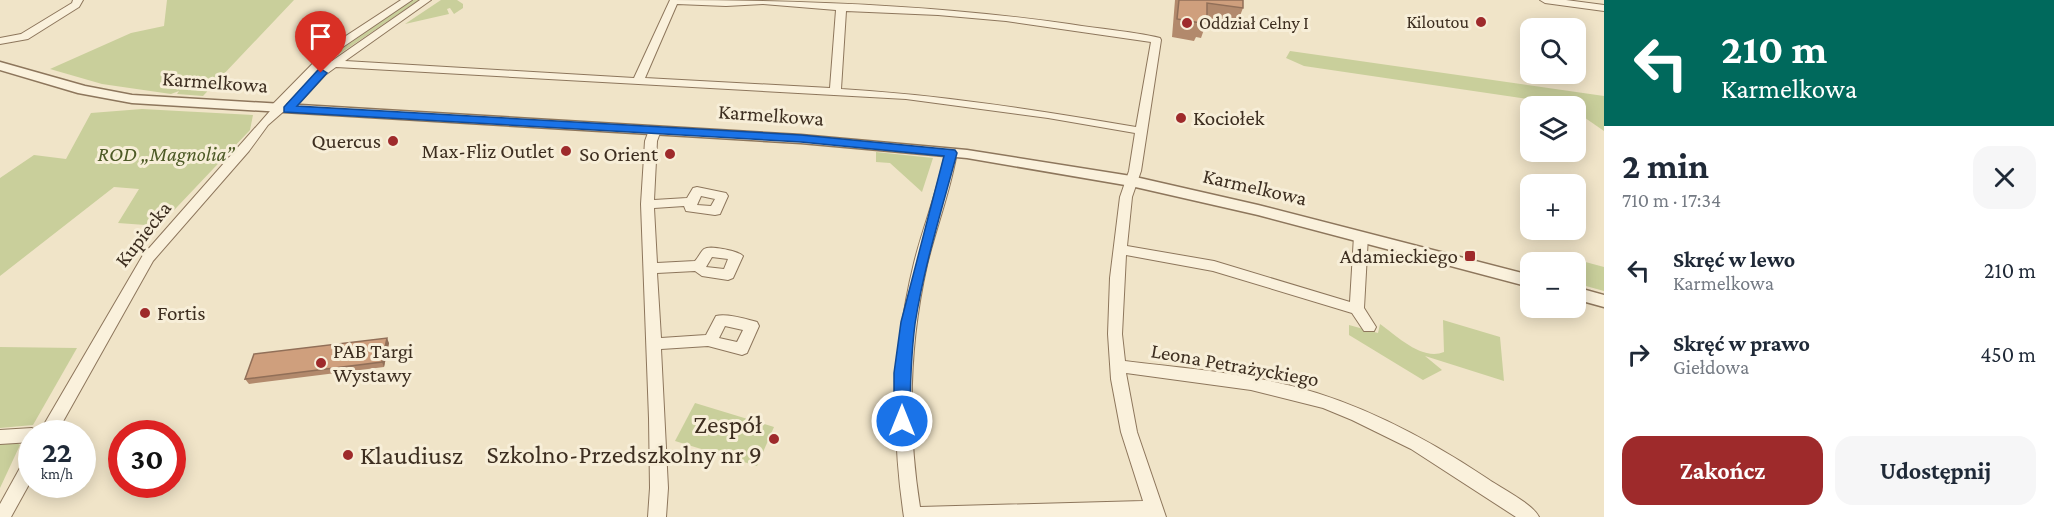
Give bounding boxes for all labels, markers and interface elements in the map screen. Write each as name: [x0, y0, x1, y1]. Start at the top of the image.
pin: [295, 11, 346, 73]
place label: Kiloutou: [1406, 12, 1469, 32]
place label: Oddział Celny I: [1199, 13, 1309, 33]
marker: Kiloutou: [1474, 15, 1488, 29]
marker: Oddział Celny I: [1180, 16, 1194, 30]
map controls: [1520, 18, 1586, 318]
button: search: [1520, 18, 1586, 84]
icon: arrive: [304, 20, 337, 53]
icon: left: [1622, 24, 1700, 102]
text: 210 m: [1721, 25, 1827, 72]
street label: Karmelkowa: [161, 66, 269, 98]
text: Karmelkowa: [1721, 74, 1857, 104]
button: layers: [1520, 96, 1586, 162]
street label: Karmelkowa: [717, 99, 825, 131]
place label: Kociołek: [1193, 106, 1265, 130]
marker: Kociołek: [1174, 111, 1188, 125]
place label: Quercus: [311, 129, 381, 153]
marker: Quercus: [386, 134, 400, 148]
place label: Max-Fliz Outlet: [421, 139, 555, 163]
park label: ROD „Magnolia”: [98, 142, 236, 166]
place label: So Orient: [579, 142, 659, 166]
marker: Max-Fliz Outlet: [559, 144, 573, 158]
text: 2 min: [1622, 146, 1709, 186]
button: close: [1973, 146, 2036, 209]
marker: So Orient: [663, 147, 677, 161]
street label: Karmelkowa: [1201, 163, 1310, 211]
button: +: [1520, 174, 1586, 240]
text: 710 m · 17:34: [1622, 189, 1721, 211]
street label: Kupiecka: [110, 196, 176, 272]
place label: Adamieckiego: [1340, 244, 1458, 268]
text: Skręć w lewo: [1673, 247, 1795, 272]
marker: Adamieckiego: [1463, 249, 1477, 263]
button: −: [1520, 252, 1586, 318]
icon: left: [1622, 254, 1655, 287]
text: 210 m: [1984, 258, 2036, 283]
text: Karmelkowa: [1673, 272, 1774, 294]
place label: Fortis: [157, 301, 205, 325]
marker: Fortis: [138, 306, 152, 320]
text: Skręć w prawo: [1673, 331, 1810, 356]
street label: Leona Petrażyckiego: [1149, 338, 1321, 392]
icon: right: [1622, 338, 1655, 371]
place label: PAB Targi Wystawy: [333, 339, 414, 387]
text: 450 m: [1980, 342, 2036, 367]
marker: PAB Targi Wystawy: [314, 356, 328, 370]
text: Giełdowa: [1673, 356, 1749, 378]
position arrow: [870, 389, 934, 453]
place label: Zespół Szkolno-Przedszkolny nr 9: [487, 410, 762, 469]
speed limit sign: 30: [108, 420, 186, 498]
marker: Zespół Szkolno-Przedszkolny nr 9: [767, 432, 781, 446]
text: 22: [42, 435, 72, 468]
button: Zakończ: [1622, 436, 1823, 505]
button: Udostępnij: [1835, 436, 2036, 505]
place label: Klaudiusz: [360, 441, 463, 470]
marker: Klaudiusz: [341, 448, 355, 462]
text: km/h: [41, 466, 73, 482]

